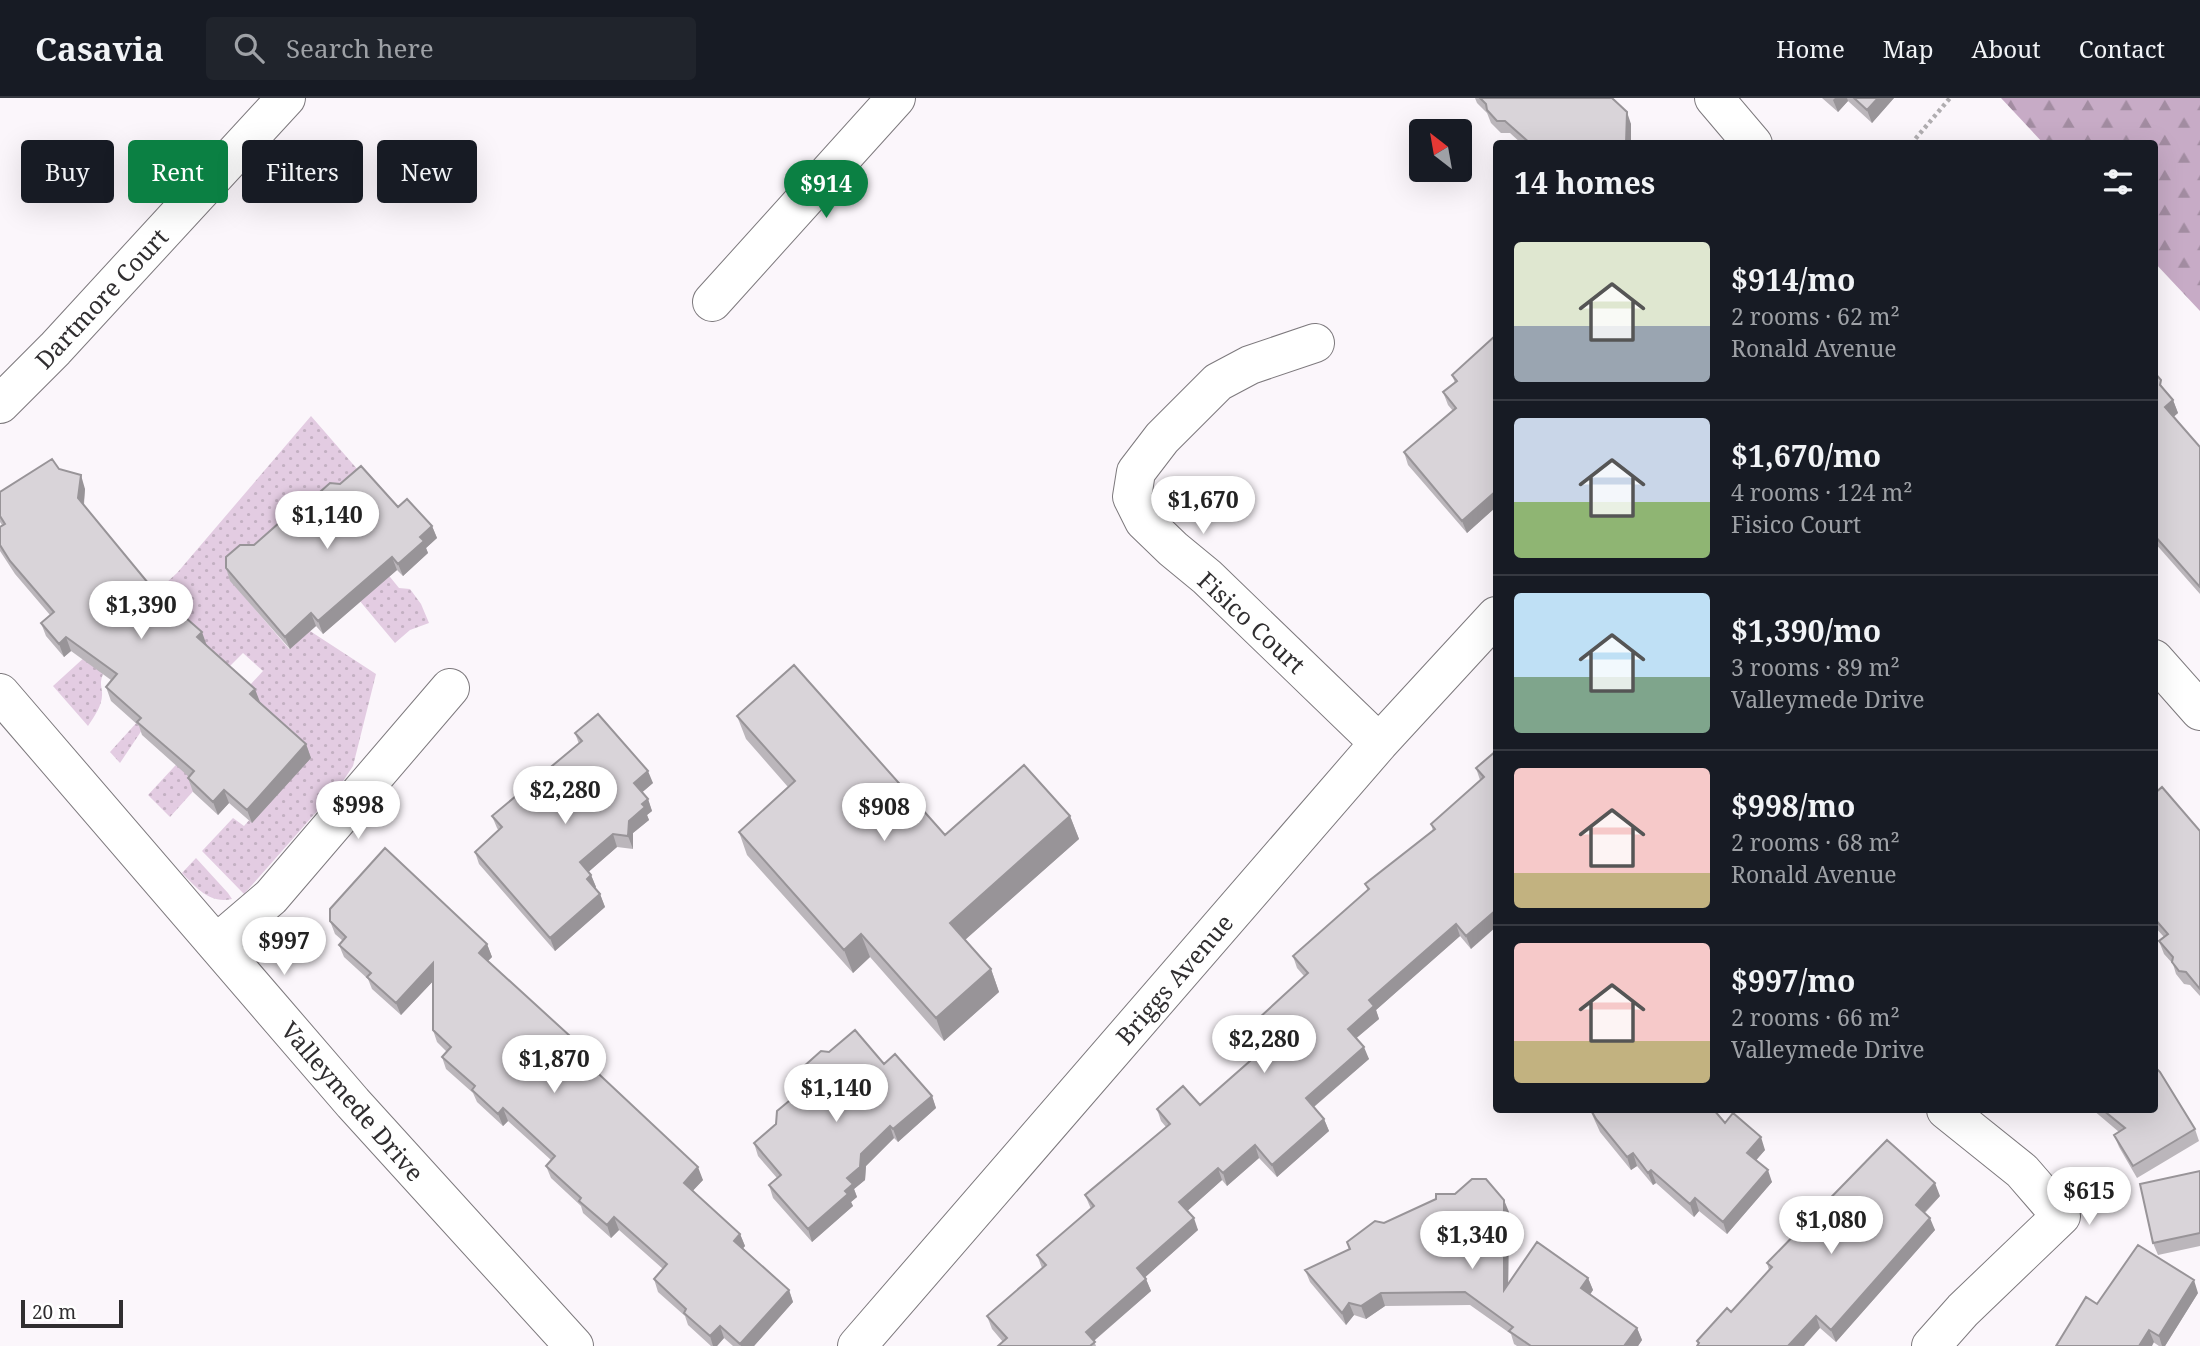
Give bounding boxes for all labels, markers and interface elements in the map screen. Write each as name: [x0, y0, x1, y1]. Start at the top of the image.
search box: [206, 17, 696, 80]
text: Casavia: [35, 26, 164, 71]
icon: search: [230, 29, 268, 67]
text: Search here: [286, 30, 434, 66]
text: Home: [1776, 32, 1845, 65]
text: Map: [1883, 32, 1934, 65]
text: About: [1972, 32, 2041, 65]
text: Contact: [2079, 32, 2165, 65]
north arrow: [1409, 119, 1472, 182]
map controls: [1409, 119, 1472, 182]
chip: Buy: [21, 140, 114, 203]
chip: Rent: [128, 140, 228, 203]
chip: Filters: [242, 140, 363, 203]
chip: New: [377, 140, 477, 203]
pin: $914: [785, 160, 867, 220]
text: 14 homes: [1514, 162, 1655, 203]
icon: filters: [2099, 163, 2137, 201]
text: $914: [800, 167, 852, 199]
street label: Dartmore Court: [27, 220, 175, 376]
text: $914/mo: [1731, 259, 1855, 300]
icon: home: [1570, 270, 1654, 354]
text: 2 rooms · 62 m²: [1731, 300, 1900, 332]
text: Ronald Avenue: [1731, 332, 1897, 364]
text: $1,670/mo: [1731, 435, 1881, 476]
icon: home: [1570, 446, 1654, 530]
pin: $1,670: [1146, 476, 1260, 536]
text: 4 rooms · 124 m²: [1731, 476, 1913, 508]
text: $1,670: [1167, 483, 1239, 515]
pin: $1,140: [270, 491, 384, 551]
text: $1,140: [291, 498, 363, 530]
text: Fisico Court: [1731, 508, 1861, 540]
street label: Fisico Court: [1191, 564, 1313, 680]
pin: $1,390: [84, 582, 198, 641]
text: $1,390: [105, 588, 177, 620]
text: $1,390/mo: [1731, 610, 1881, 651]
icon: home: [1570, 621, 1654, 705]
text: 3 rooms · 89 m²: [1731, 651, 1900, 683]
text: Valleymede Drive: [1731, 683, 1925, 715]
pin: $2,280: [508, 766, 622, 826]
text: $2,280: [529, 773, 601, 805]
pin: $998: [317, 782, 399, 841]
pin: $908: [843, 784, 925, 843]
text: $998/mo: [1731, 785, 1855, 826]
text: $998: [332, 788, 384, 820]
text: $908: [858, 790, 910, 822]
icon: home: [1570, 796, 1654, 880]
text: 2 rooms · 68 m²: [1731, 826, 1900, 858]
text: Ronald Avenue: [1731, 858, 1897, 890]
street label: Briggs Avenue: [1108, 907, 1240, 1051]
pin: $997: [243, 918, 325, 977]
text: $997: [258, 924, 310, 956]
text: $997/mo: [1731, 960, 1855, 1001]
icon: home: [1570, 971, 1654, 1055]
text: 2 rooms · 66 m²: [1731, 1001, 1900, 1033]
street label: Valleymede Drive: [274, 1014, 432, 1188]
pin: $2,280: [1207, 1016, 1321, 1075]
text: $2,280: [1228, 1022, 1300, 1054]
text: Valleymede Drive: [1731, 1033, 1925, 1065]
pin: $1,870: [497, 1035, 611, 1095]
text: $1,870: [518, 1042, 590, 1074]
pin: $1,140: [779, 1065, 893, 1124]
text: $1,140: [800, 1071, 872, 1103]
pin: $615: [2048, 1168, 2130, 1227]
text: $615: [2063, 1174, 2115, 1206]
pin: $1,080: [1774, 1196, 1888, 1256]
text: $1,080: [1795, 1203, 1867, 1235]
pin: $1,340: [1415, 1212, 1529, 1271]
text: $1,340: [1436, 1218, 1508, 1250]
scale bar: [21, 1297, 122, 1329]
text: 20 m: [32, 1299, 76, 1325]

